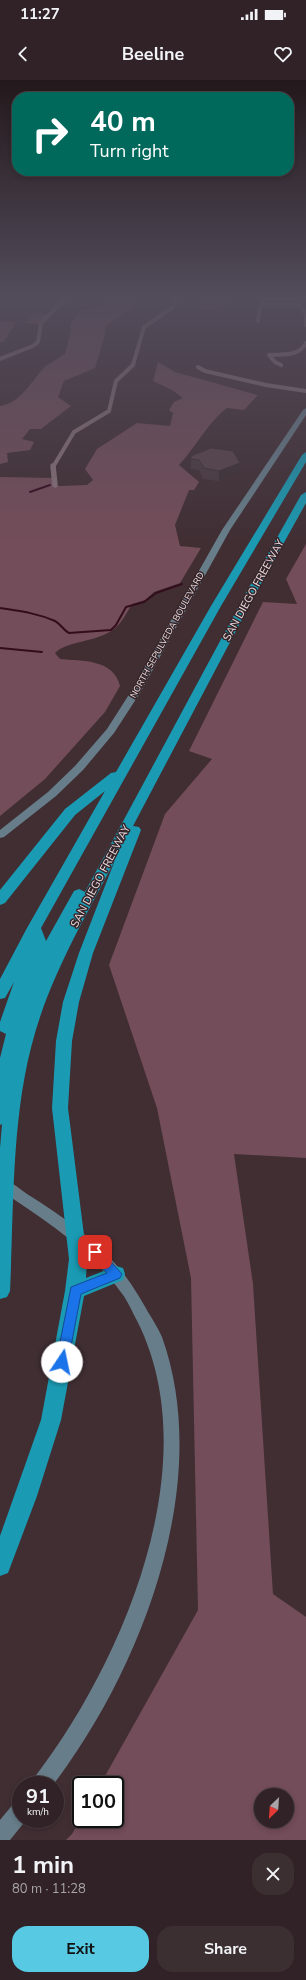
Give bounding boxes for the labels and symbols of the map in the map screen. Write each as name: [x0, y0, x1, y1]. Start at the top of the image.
street label: SAN DIEGO FREEWAY: [219, 536, 288, 644]
street label: NORTH SEPULVEDA BOULEVARD: [127, 569, 207, 700]
street label: SAN DIEGO FREEWAY: [67, 822, 134, 930]
pin: [78, 1235, 112, 1269]
position arrow: [41, 1341, 83, 1383]
speed limit sign: 100: [72, 1776, 124, 1828]
north arrow: [254, 1788, 294, 1828]

